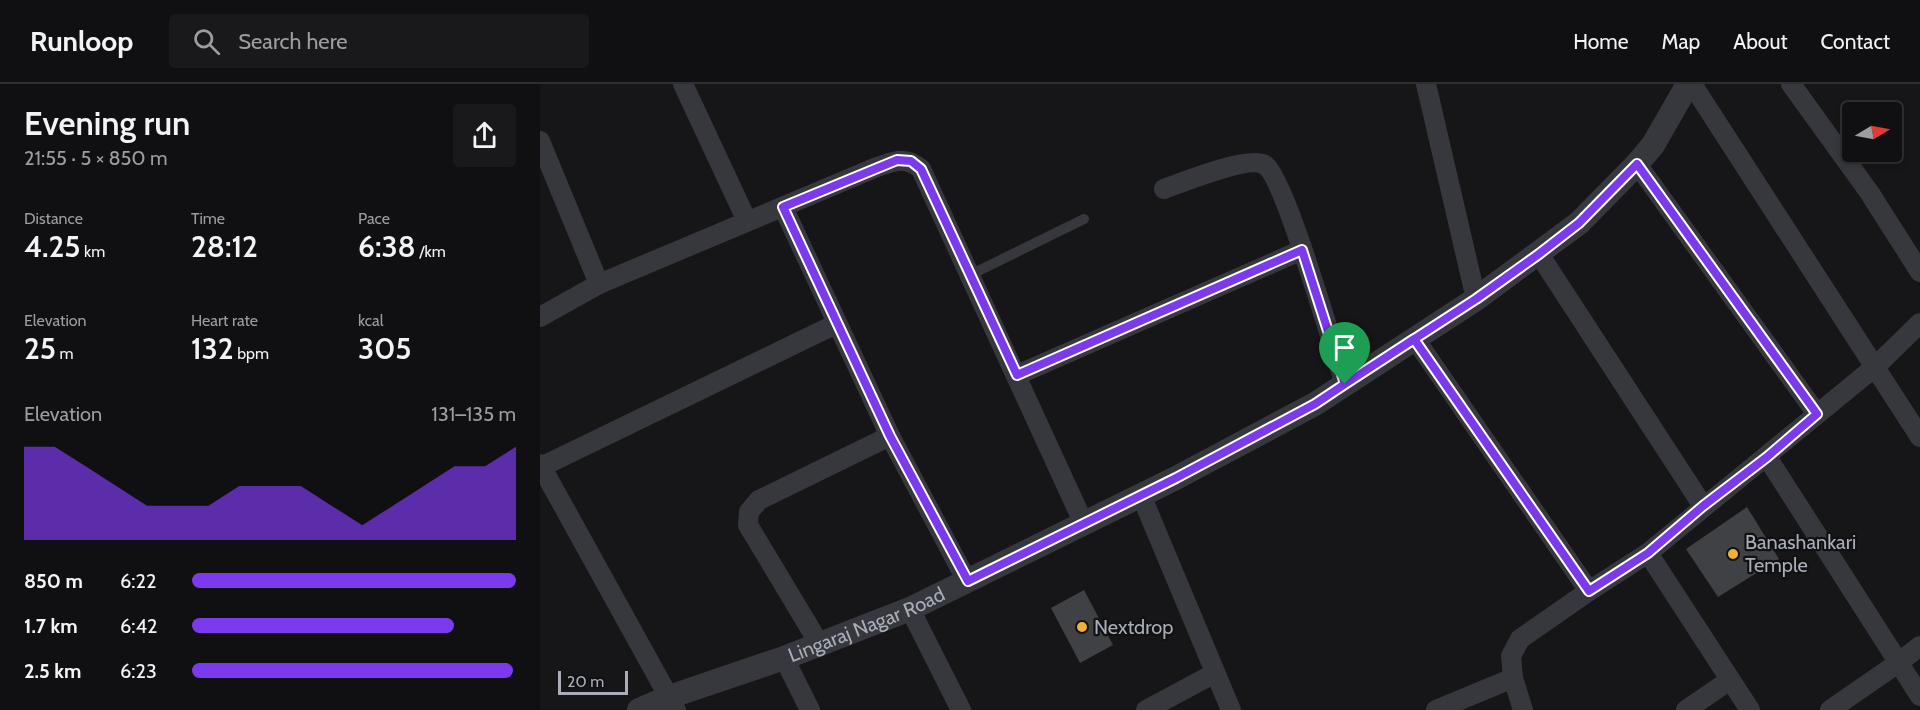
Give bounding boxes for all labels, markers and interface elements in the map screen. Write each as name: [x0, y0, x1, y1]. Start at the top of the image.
search box: [169, 14, 589, 68]
text: Runloop: [30, 24, 133, 58]
icon: search: [190, 25, 223, 58]
text: Search here: [238, 28, 348, 55]
text: Home: [1573, 29, 1629, 54]
text: Map: [1662, 29, 1700, 54]
text: About: [1733, 29, 1787, 54]
text: Contact: [1820, 29, 1890, 54]
north arrow: [1842, 102, 1902, 162]
map controls: [1842, 102, 1902, 162]
text: Evening run: [24, 103, 190, 143]
button: share: [453, 104, 516, 167]
text: 21:55 · 5 × 850 m: [24, 146, 167, 170]
text: Distance: [24, 209, 83, 228]
text: Time: [191, 209, 225, 228]
text: Pace: [358, 209, 390, 228]
text: 4.25: [24, 228, 80, 265]
text: 28:12: [191, 228, 258, 265]
text: 6:38: [358, 228, 416, 265]
text: km: [80, 242, 105, 261]
text: /km: [416, 242, 446, 261]
text: Elevation: [24, 311, 87, 330]
text: Heart rate: [191, 311, 258, 330]
text: kcal: [358, 311, 384, 330]
pin: [1319, 322, 1370, 384]
text: 25: [24, 330, 56, 367]
text: 132: [191, 330, 234, 367]
text: 305: [358, 330, 411, 367]
icon: arrive: [1328, 331, 1361, 364]
text: m: [56, 344, 74, 363]
text: bpm: [234, 344, 269, 363]
text: Elevation: [24, 402, 102, 426]
text: 131–135 m: [431, 402, 516, 426]
place label: Banashankari Temple: [1745, 530, 1856, 577]
marker: Banashankari Temple: [1726, 547, 1740, 561]
text: 850 m: [24, 569, 83, 593]
text: 6:22: [120, 569, 156, 593]
street label: Lingaraj Nagar Road: [785, 582, 949, 667]
text: 1.7 km: [24, 614, 78, 638]
text: 6:42: [120, 614, 158, 638]
place label: Nextdrop: [1094, 615, 1173, 639]
marker: Nextdrop: [1075, 620, 1089, 634]
text: 2.5 km: [24, 659, 81, 683]
text: 6:23: [120, 659, 157, 683]
scale bar: [558, 668, 628, 696]
text: 20 m: [567, 672, 604, 691]

